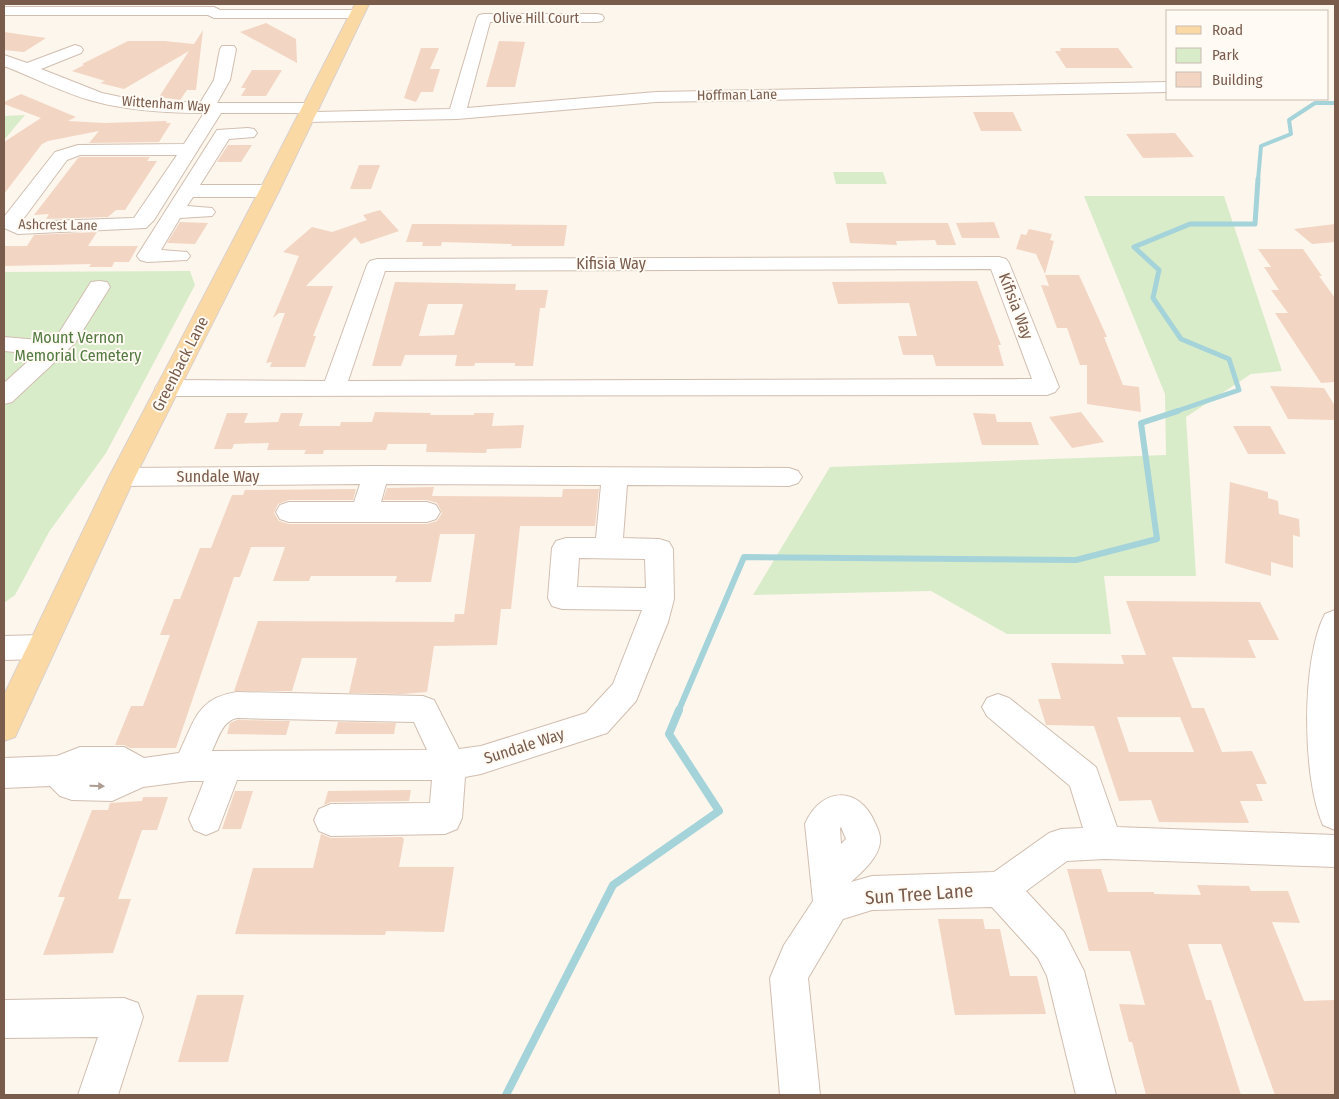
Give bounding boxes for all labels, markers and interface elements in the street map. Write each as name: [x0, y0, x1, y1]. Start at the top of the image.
street label: Olive Hill Court: [493, 10, 579, 27]
legend: [1166, 10, 1329, 100]
text: Road: [1212, 21, 1243, 39]
text: Park: [1212, 46, 1239, 64]
text: Building: [1212, 71, 1263, 89]
street label: Hoffman Lane: [697, 86, 777, 104]
street label: Wittenham Way: [121, 92, 211, 116]
street label: Ashcrest Lane: [18, 216, 98, 234]
street label: Kifisia Way: [576, 254, 647, 273]
street label: Kifisia Way: [995, 270, 1038, 343]
street label: Greenback Lane: [148, 313, 212, 415]
park label: Mount Vernon Memorial Cemetery: [15, 328, 142, 365]
street label: Sundale Way: [176, 467, 260, 486]
street label: Sundale Way: [482, 724, 567, 768]
one-way arrow: [89, 782, 105, 790]
street label: Sun Tree Lane: [864, 879, 974, 909]

